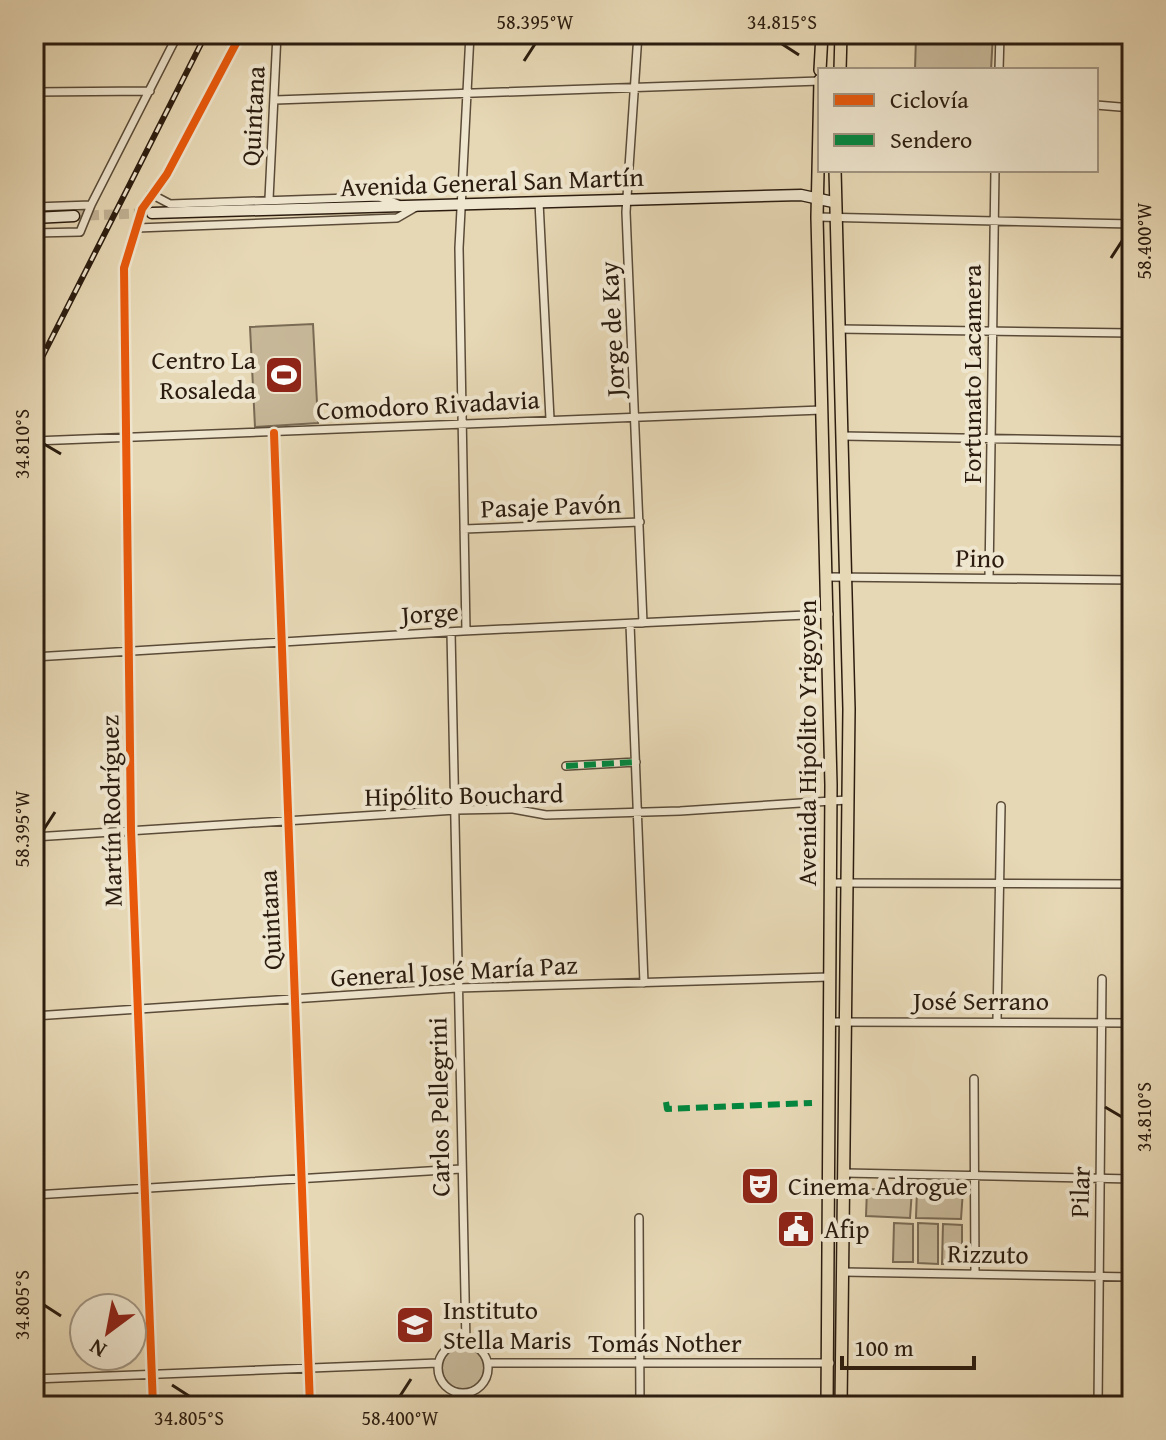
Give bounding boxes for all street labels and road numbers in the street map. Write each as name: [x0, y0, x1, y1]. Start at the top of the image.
street label: Quintana: [230, 64, 275, 167]
street label: Avenida General San Martín: [340, 157, 645, 206]
street label: Jorge de Kay: [588, 260, 635, 401]
street label: Fortunato Lacamera: [952, 264, 991, 483]
street label: Comodoro Rivadavia: [315, 379, 541, 430]
street label: Pasaje Pavón: [480, 484, 622, 527]
street label: Pino: [955, 538, 1005, 577]
street label: Jorge: [397, 591, 460, 634]
street label: Avenida Hipólito Yrigoyen: [787, 599, 826, 886]
street label: Martín Rodríguez: [89, 715, 132, 907]
street label: Hipólito Bouchard: [364, 773, 564, 816]
street label: Quintana: [247, 868, 292, 971]
street label: General José María Paz: [330, 945, 578, 996]
street label: José Serrano: [910, 981, 1049, 1020]
street label: Carlos Pellegrini: [417, 1017, 460, 1197]
street label: Pilar: [1059, 1165, 1100, 1218]
street label: Rizzuto: [947, 1233, 1029, 1274]
street label: Tomás Nother: [588, 1323, 742, 1362]

